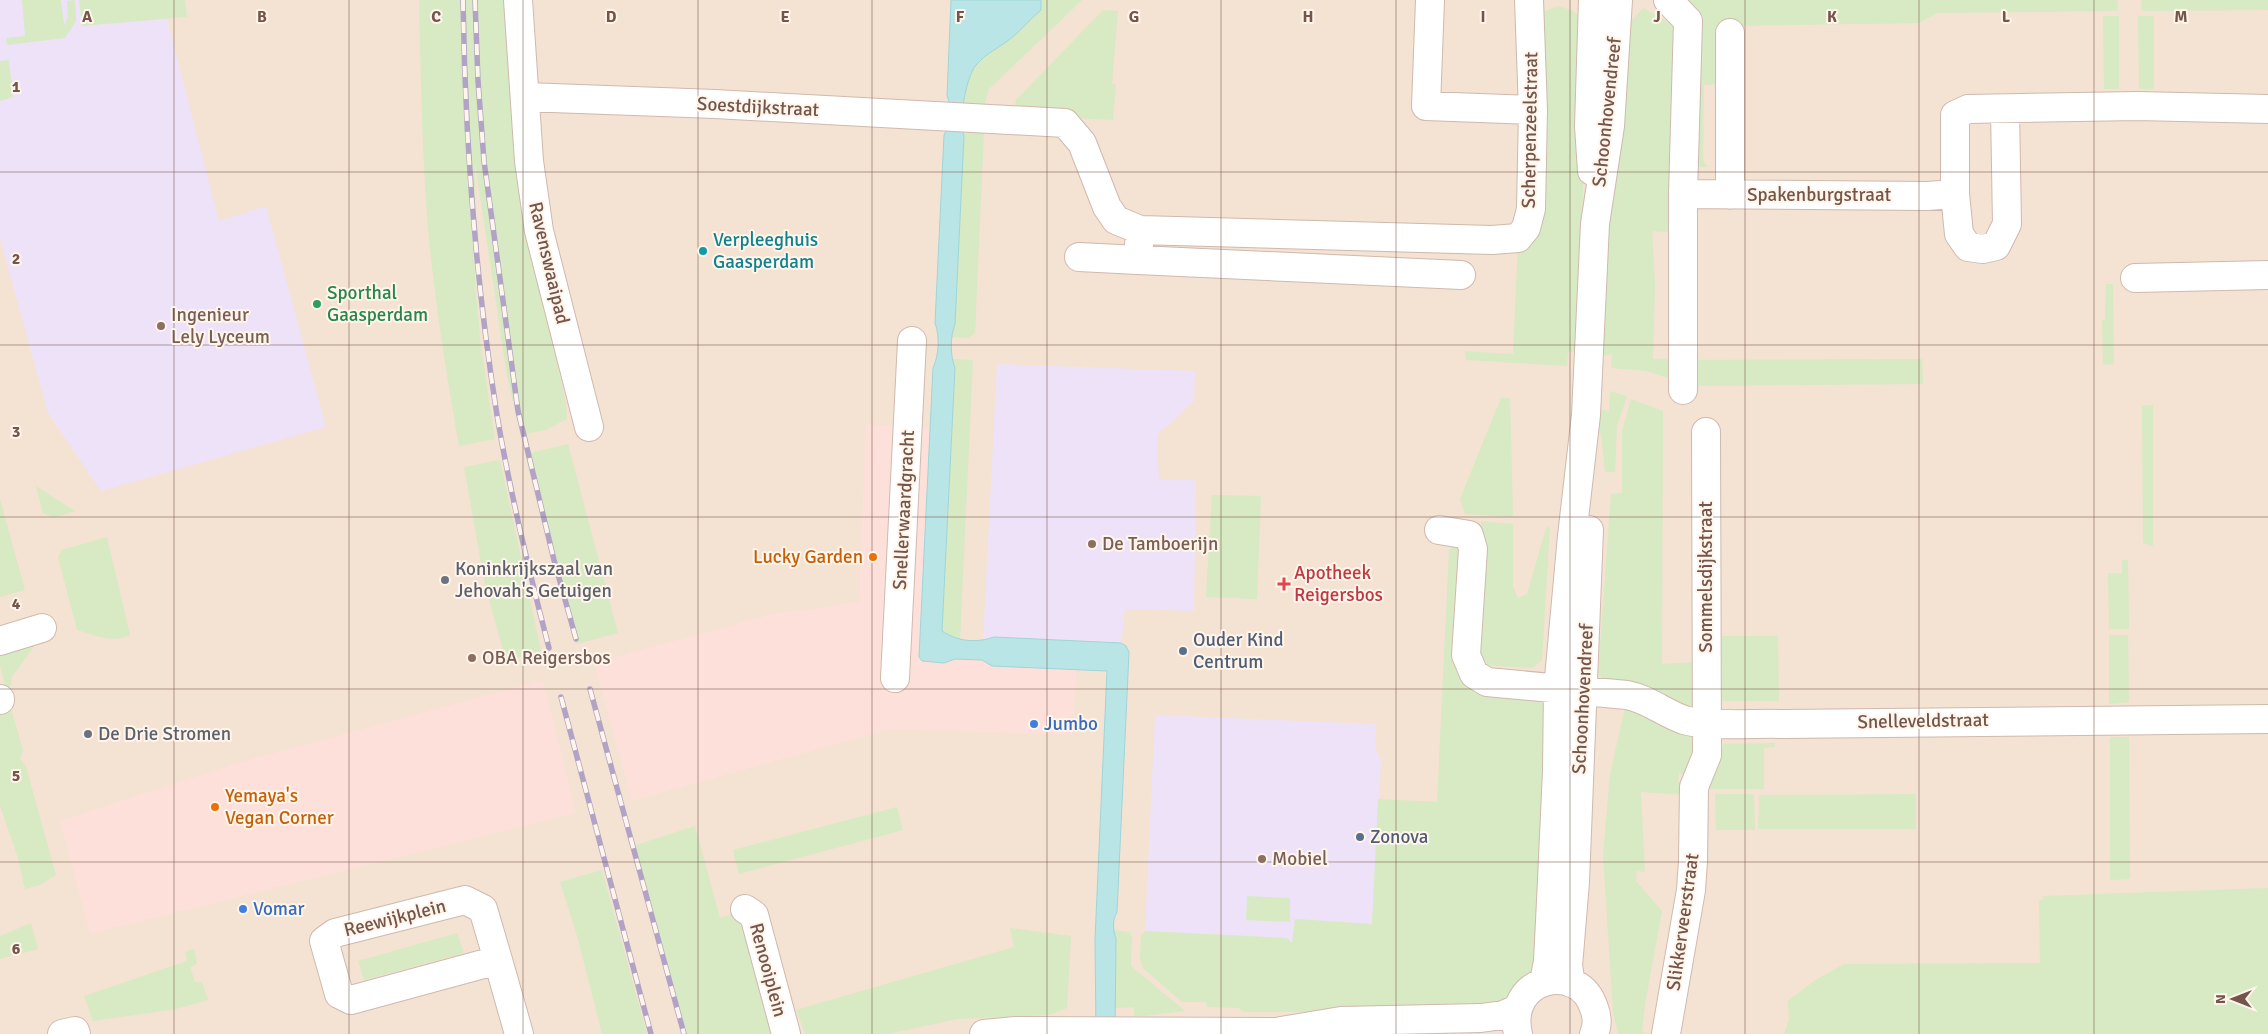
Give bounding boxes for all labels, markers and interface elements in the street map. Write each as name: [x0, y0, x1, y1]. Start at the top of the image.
text: A: [82, 7, 93, 27]
text: B: [257, 7, 267, 27]
text: C: [431, 7, 441, 27]
text: D: [606, 7, 617, 27]
text: E: [780, 7, 790, 27]
text: F: [956, 7, 965, 27]
text: G: [1129, 7, 1139, 27]
text: H: [1303, 7, 1313, 27]
text: I: [1480, 7, 1486, 27]
text: J: [1653, 7, 1661, 27]
text: K: [1827, 7, 1837, 27]
text: L: [2002, 7, 2011, 27]
text: M: [2174, 7, 2188, 27]
street label: Schoonhovendreef: [1587, 34, 1627, 188]
street label: Scherpenzeelstraat: [1517, 51, 1543, 209]
text: 1: [12, 77, 21, 97]
street label: Soestdijkstraat: [696, 92, 820, 122]
street label: Spakenburgstraat: [1747, 183, 1891, 207]
street label: Ravenswaaipad: [523, 199, 575, 327]
place label: Verpleeghuis Gaasperdam: [713, 228, 818, 274]
marker: Verpleeghuis Gaasperdam: [697, 245, 709, 257]
text: 2: [12, 249, 20, 269]
place label: Sporthal Gaasperdam: [327, 281, 428, 327]
marker: Sporthal Gaasperdam: [311, 298, 323, 310]
place label: Ingenieur Lely Lyceum: [171, 303, 270, 349]
marker: Ingenieur Lely Lyceum: [155, 320, 167, 332]
text: 3: [12, 422, 20, 442]
street label: Snellerwaardgracht: [888, 429, 920, 591]
street label: Sommelsdijkstraat: [1694, 501, 1718, 653]
place label: De Tamboerijn: [1102, 532, 1218, 556]
marker: De Tamboerijn: [1086, 538, 1098, 550]
place label: Lucky Garden: [753, 545, 863, 569]
marker: Lucky Garden: [867, 551, 879, 563]
place label: Koninkrijkszaal van Jehovah's Getuigen: [455, 557, 613, 603]
place label: Apotheek Reigersbos: [1294, 561, 1383, 607]
marker: Koninkrijkszaal van Jehovah's Getuigen: [439, 574, 451, 586]
marker: Apotheek Reigersbos: [1278, 578, 1290, 590]
text: 4: [12, 594, 21, 614]
street label: Schoonhovendreef: [1567, 622, 1599, 775]
place label: Ouder Kind Centrum: [1193, 628, 1284, 674]
marker: Ouder Kind Centrum: [1177, 645, 1189, 657]
place label: OBA Reigersbos: [482, 646, 611, 670]
marker: OBA Reigersbos: [466, 652, 478, 664]
street label: Snelleveldstraat: [1857, 708, 1989, 734]
place label: Jumbo: [1044, 712, 1098, 736]
marker: Jumbo: [1028, 718, 1040, 730]
place label: De Drie Stromen: [98, 722, 231, 746]
marker: De Drie Stromen: [82, 728, 94, 740]
text: 5: [12, 766, 20, 786]
place label: Yemaya's Vegan Corner: [225, 784, 334, 830]
marker: Yemaya's Vegan Corner: [209, 801, 221, 813]
place label: Zonova: [1370, 825, 1428, 849]
marker: Zonova: [1354, 831, 1366, 843]
place label: Mobiel: [1272, 847, 1327, 871]
street label: Slikkerveerstraat: [1661, 851, 1705, 992]
marker: Mobiel: [1256, 853, 1268, 865]
street label: Reewijkplein: [341, 894, 449, 942]
place label: Vomar: [253, 897, 305, 921]
marker: Vomar: [237, 903, 249, 915]
street label: Renooiplein: [744, 920, 792, 1020]
text: 6: [12, 939, 21, 959]
north arrow: [2208, 974, 2258, 1024]
text: N: [2212, 994, 2229, 1004]

